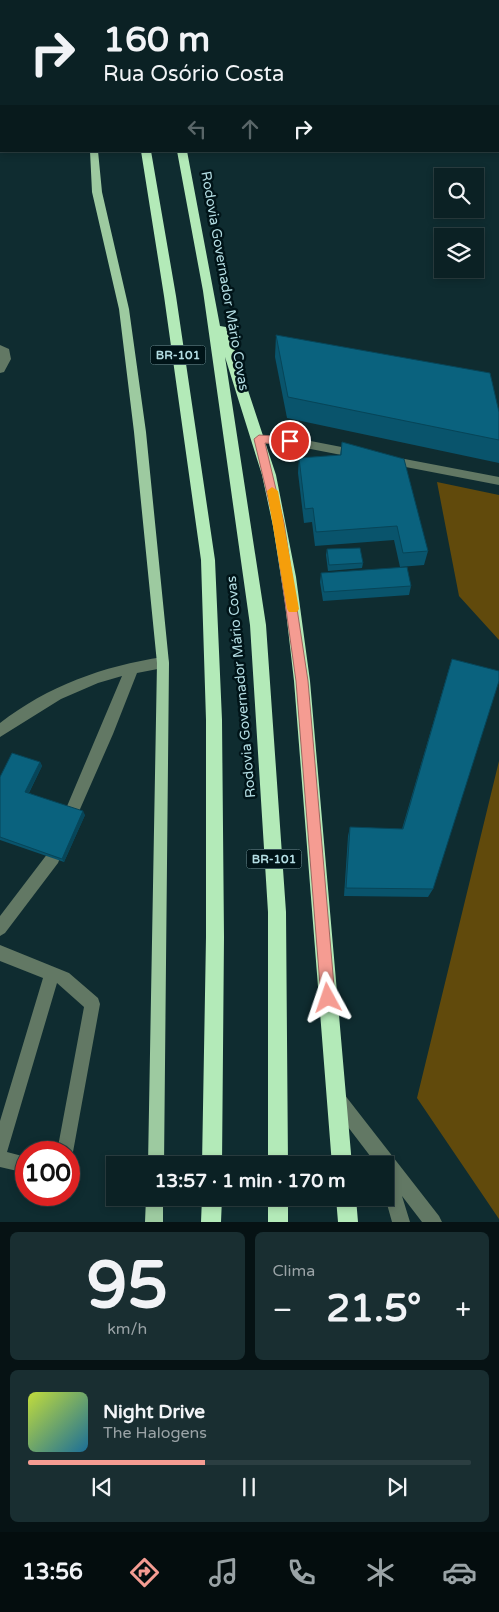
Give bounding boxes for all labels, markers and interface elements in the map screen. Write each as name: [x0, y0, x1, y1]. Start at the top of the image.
text: 160 m: [103, 19, 210, 61]
icon: right: [20, 20, 85, 85]
text: Rua Osório Costa: [103, 61, 284, 87]
icon: left: [183, 115, 211, 143]
icon: ahead: [236, 115, 264, 143]
icon: right: [289, 115, 317, 143]
map controls: [434, 168, 484, 278]
button: search: [434, 168, 484, 218]
street label: Rodovia Governador Mário Covas: [197, 170, 253, 392]
button: layers: [434, 228, 484, 278]
road number: BR-101: [150, 346, 206, 364]
pin: [269, 420, 311, 462]
icon: arrive: [276, 427, 304, 455]
street label: Rodovia Governador Mário Covas: [223, 575, 259, 799]
road number: BR-101: [246, 850, 302, 869]
position arrow: [301, 971, 353, 1023]
speed limit sign: 100: [15, 1141, 80, 1206]
text: 13:57 · 1 min · 170 m: [154, 1170, 346, 1192]
text: 95: [86, 1247, 168, 1326]
text: Clima: [273, 1261, 315, 1281]
text: 21.5°: [326, 1286, 421, 1332]
text: −: [273, 1293, 292, 1327]
text: +: [455, 1293, 471, 1327]
text: km/h: [107, 1319, 147, 1339]
text: Night Drive: [103, 1401, 205, 1423]
text: The Halogens: [103, 1423, 207, 1443]
icon: previous: [88, 1473, 116, 1501]
icon: pause: [235, 1473, 263, 1501]
icon: next: [383, 1473, 411, 1501]
icon: directions: [127, 1555, 162, 1590]
icon: music: [206, 1555, 241, 1590]
icon: phone: [284, 1555, 319, 1590]
icon: climate: [363, 1555, 398, 1590]
icon: car: [442, 1555, 477, 1590]
text: 13:56: [22, 1559, 83, 1585]

